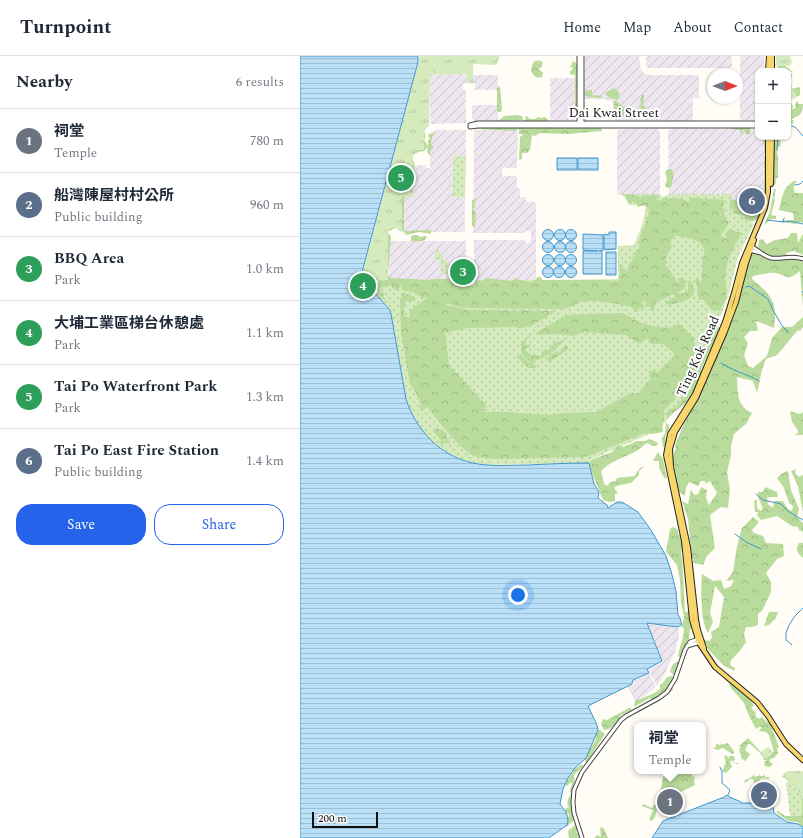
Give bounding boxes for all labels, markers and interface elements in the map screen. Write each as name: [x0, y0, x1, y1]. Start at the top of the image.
text: Turnpoint: [20, 13, 112, 42]
text: Home: [563, 17, 601, 38]
text: Map: [623, 17, 651, 38]
text: About: [673, 17, 712, 38]
text: Contact: [734, 17, 783, 38]
north arrow: [707, 68, 743, 104]
map controls: [755, 68, 791, 140]
button: +: [755, 68, 791, 104]
text: Nearby: [16, 69, 72, 95]
text: 6 results: [236, 72, 284, 92]
street label: Dai Kwai Street: [569, 103, 660, 123]
button: −: [755, 104, 791, 140]
text: 祠堂: [54, 120, 84, 143]
text: 1: [25, 131, 33, 151]
text: 780 m: [250, 131, 284, 151]
text: Temple: [54, 143, 97, 163]
pin: 5: [388, 163, 414, 193]
text: 船灣陳屋村村公所: [54, 184, 174, 207]
pin: 6: [739, 186, 765, 216]
text: 2: [25, 195, 33, 215]
text: 960 m: [250, 195, 284, 215]
text: Public building: [54, 207, 143, 227]
text: BBQ Area: [54, 247, 124, 270]
pin: 3: [450, 257, 476, 287]
text: 3: [25, 259, 33, 279]
text: 1.0 km: [246, 259, 284, 279]
text: Park: [54, 270, 81, 290]
pin: 4: [350, 271, 376, 301]
text: 大埔工業區梯台休憩處: [54, 312, 204, 335]
street label: Ting Kok Road: [671, 312, 725, 400]
text: 4: [25, 323, 33, 343]
text: 1.1 km: [246, 323, 284, 343]
text: Park: [54, 335, 81, 355]
text: Tai Po Waterfront Park: [54, 375, 217, 398]
text: 5: [25, 387, 33, 407]
text: 1.3 km: [246, 387, 284, 407]
text: Park: [54, 398, 81, 418]
text: Tai Po East Fire Station: [54, 439, 219, 462]
text: 6: [25, 451, 33, 471]
text: 1.4 km: [246, 451, 284, 471]
text: Public building: [54, 462, 143, 482]
button: Save: [16, 504, 146, 545]
button: Share: [154, 504, 284, 545]
your location: [508, 585, 528, 605]
popup: [634, 722, 706, 774]
text: 祠堂: [648, 727, 678, 750]
text: Temple: [648, 750, 692, 770]
pin: 2: [751, 780, 777, 810]
pin: 1: [657, 787, 683, 817]
scale bar: [312, 810, 378, 829]
text: 200 m: [318, 810, 347, 827]

